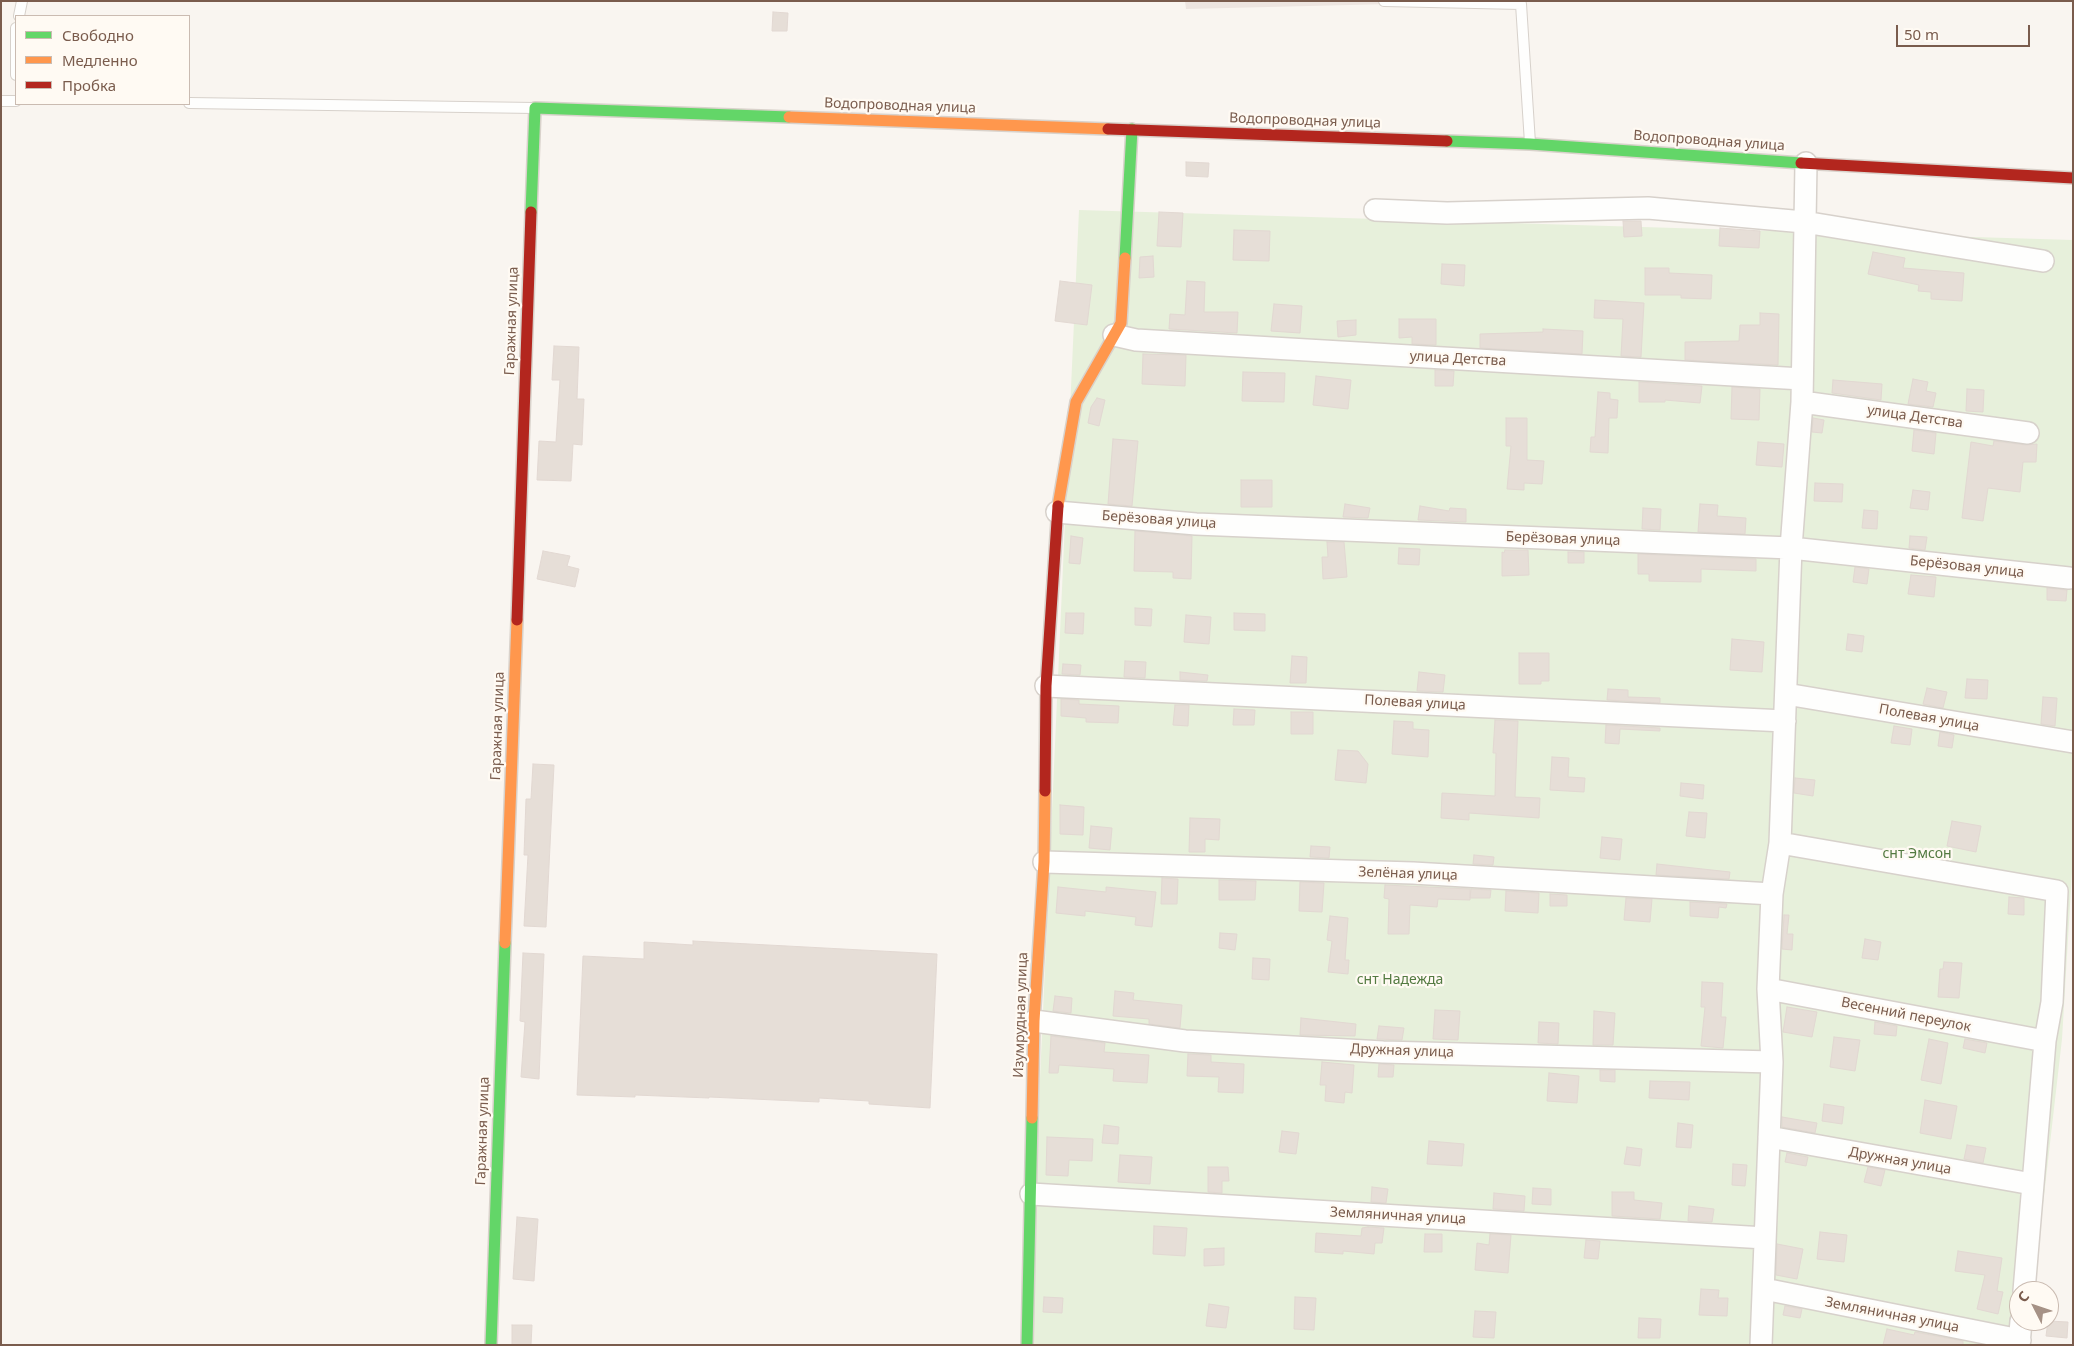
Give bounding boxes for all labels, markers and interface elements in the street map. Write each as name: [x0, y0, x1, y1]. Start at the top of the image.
legend: [15, 15, 190, 105]
scale bar: [1899, 15, 2033, 47]
text: 50 m: [1904, 24, 1939, 44]
text: Свободно: [62, 25, 134, 45]
text: Медленно: [62, 50, 138, 70]
text: Пробка: [62, 75, 116, 95]
street label: Водопроводная улица: [824, 95, 976, 117]
street label: Водопроводная улица: [1229, 110, 1381, 132]
street label: Водопроводная улица: [1633, 127, 1785, 155]
street label: Гаражная улица: [502, 266, 522, 376]
street label: улица Детства: [1409, 348, 1507, 370]
street label: улица Детства: [1866, 402, 1964, 432]
street label: Берёзовая улица: [1101, 508, 1217, 532]
street label: Берёзовая улица: [1505, 529, 1621, 549]
street label: Берёзовая улица: [1909, 553, 2025, 581]
street label: Гаражная улица: [488, 671, 508, 781]
street label: Полевая улица: [1364, 692, 1466, 714]
street label: Полевая улица: [1878, 701, 1980, 735]
park label: снт Эмсон: [1882, 846, 1952, 862]
street label: Зелёная улица: [1358, 864, 1458, 884]
street label: Изумрудная улица: [1010, 952, 1032, 1078]
park label: снт Надежда: [1357, 972, 1443, 988]
street label: Весенний переулок: [1840, 994, 1972, 1036]
street label: Дружная улица: [1350, 1041, 1454, 1061]
street label: Гаражная улица: [473, 1076, 493, 1186]
street label: Дружная улица: [1847, 1144, 1953, 1178]
street label: Земляничная улица: [1330, 1204, 1466, 1228]
north arrow: [2009, 1281, 2059, 1331]
text: С: [2013, 1287, 2033, 1306]
street label: Земляничная улица: [1824, 1294, 1960, 1336]

